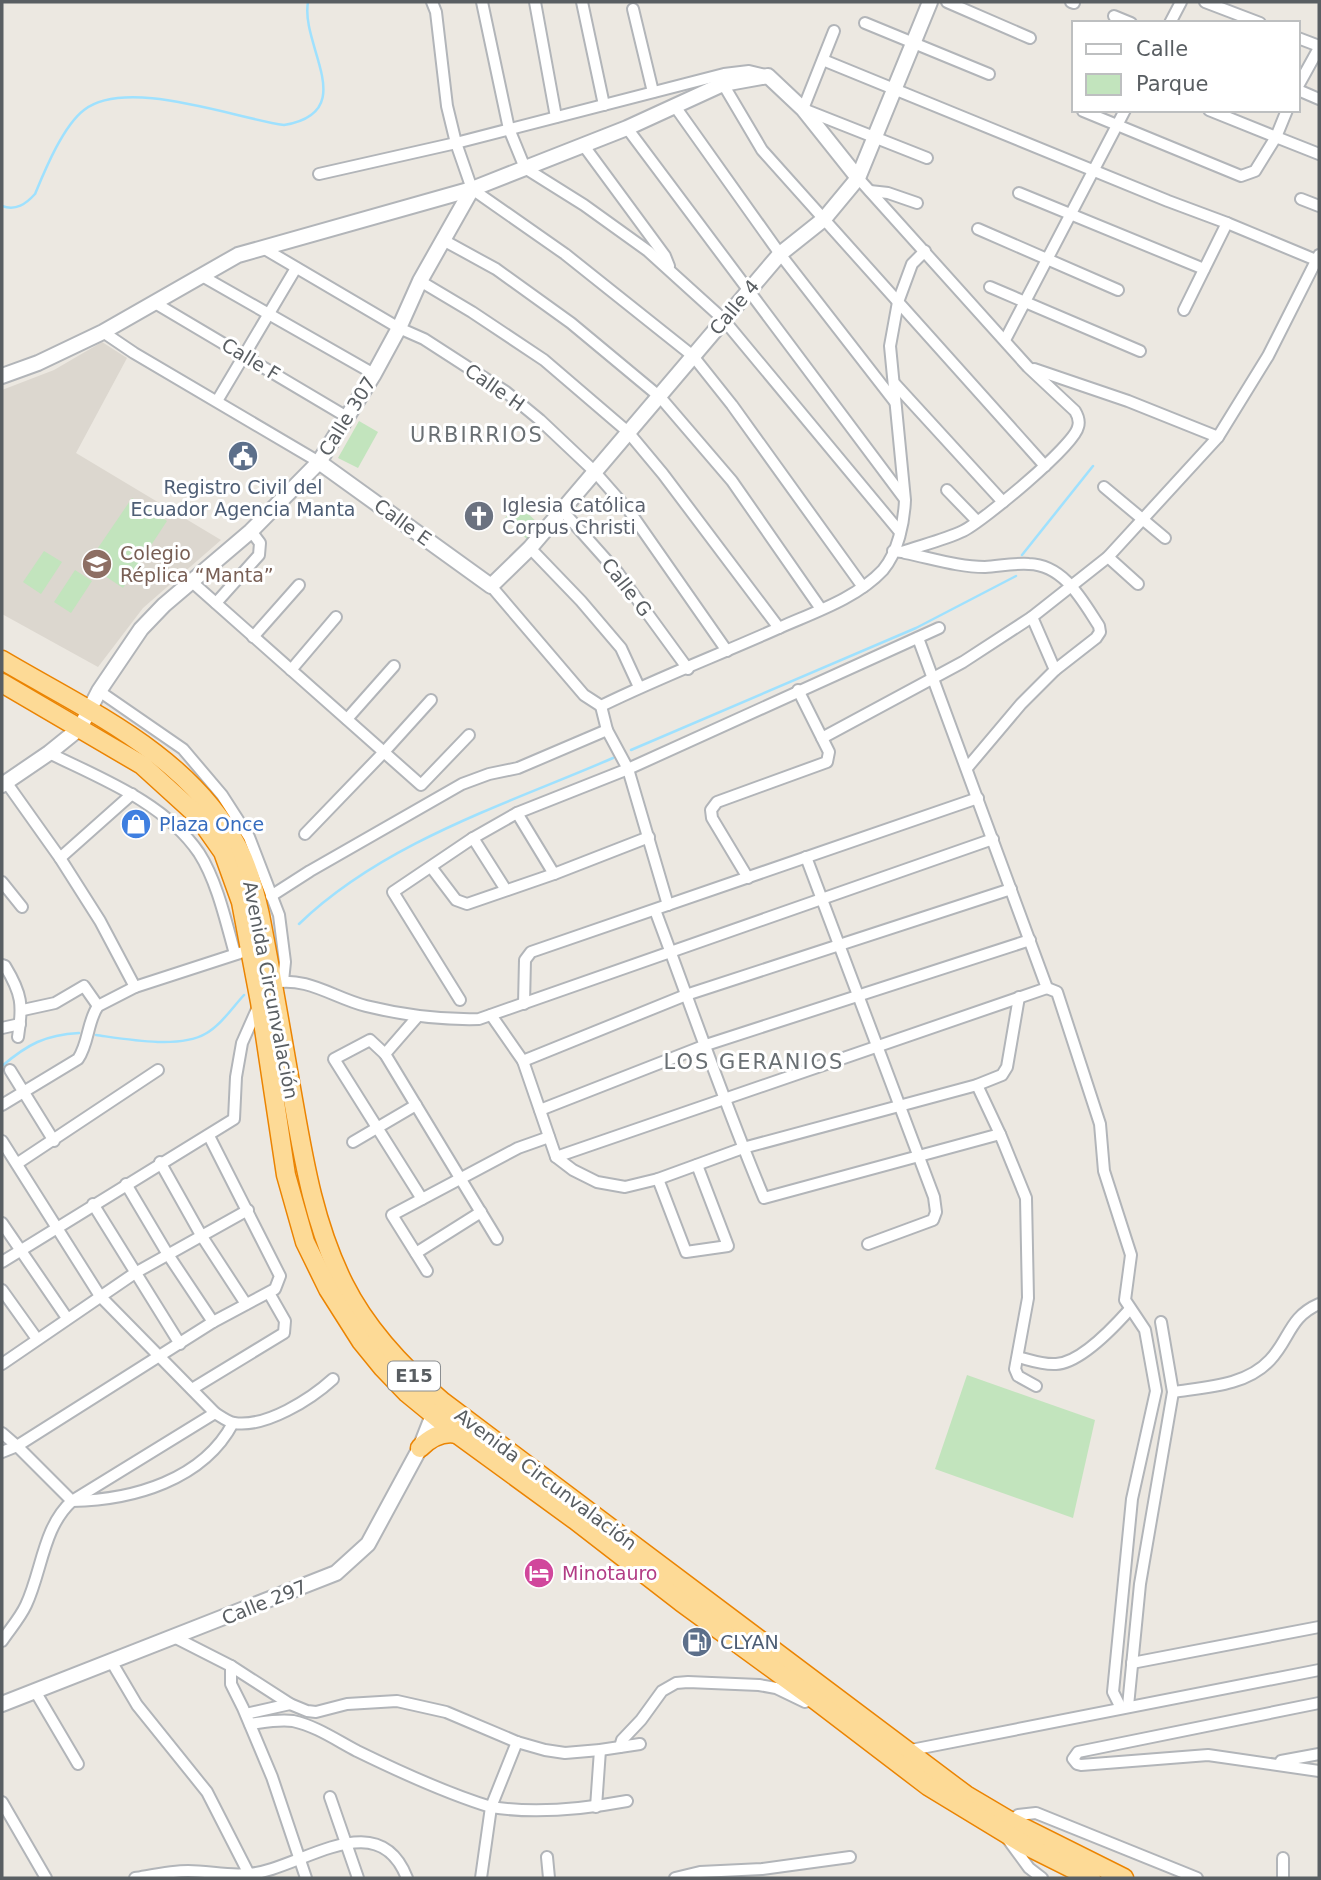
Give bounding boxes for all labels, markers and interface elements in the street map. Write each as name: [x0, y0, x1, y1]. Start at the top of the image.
legend: [1072, 21, 1300, 112]
text: Calle: [1136, 37, 1188, 61]
text: Parque: [1136, 72, 1208, 96]
street label: Calle 4: [705, 275, 763, 339]
street label: Calle F: [218, 333, 284, 385]
street label: Calle H: [461, 359, 529, 415]
street label: Calle 307: [314, 372, 380, 460]
district label: URBIRRIOS: [410, 423, 544, 447]
public building icon: Registro Civil del Ecuador Agencia Manta: [226, 439, 260, 473]
place label: Registro Civil del Ecuador Agencia Manta: [130, 476, 356, 520]
street label: Calle E: [370, 494, 436, 550]
place label: Iglesia Católica Corpus Christi: [502, 494, 646, 538]
church icon: Iglesia Católica Corpus Christi: [462, 499, 496, 533]
place label: Colegio Réplica “Manta”: [120, 542, 274, 586]
school or university icon: Colegio Réplica “Manta”: [80, 547, 114, 581]
street label: Calle G: [597, 553, 657, 621]
shop icon: Plaza Once: [119, 807, 153, 841]
place label: Plaza Once: [159, 813, 264, 835]
street label: Avenida Circunvalación: [239, 879, 303, 1101]
district label: LOS GERANIOS: [664, 1050, 844, 1074]
road number: E15: [388, 1362, 440, 1391]
street label: Avenida Circunvalación: [451, 1404, 641, 1554]
hotel icon: Minotauro: [522, 1556, 556, 1590]
place label: Minotauro: [562, 1562, 658, 1584]
street label: Calle 297: [218, 1575, 310, 1629]
fuel station icon: CLYAN: [680, 1625, 714, 1659]
place label: CLYAN: [720, 1631, 779, 1653]

